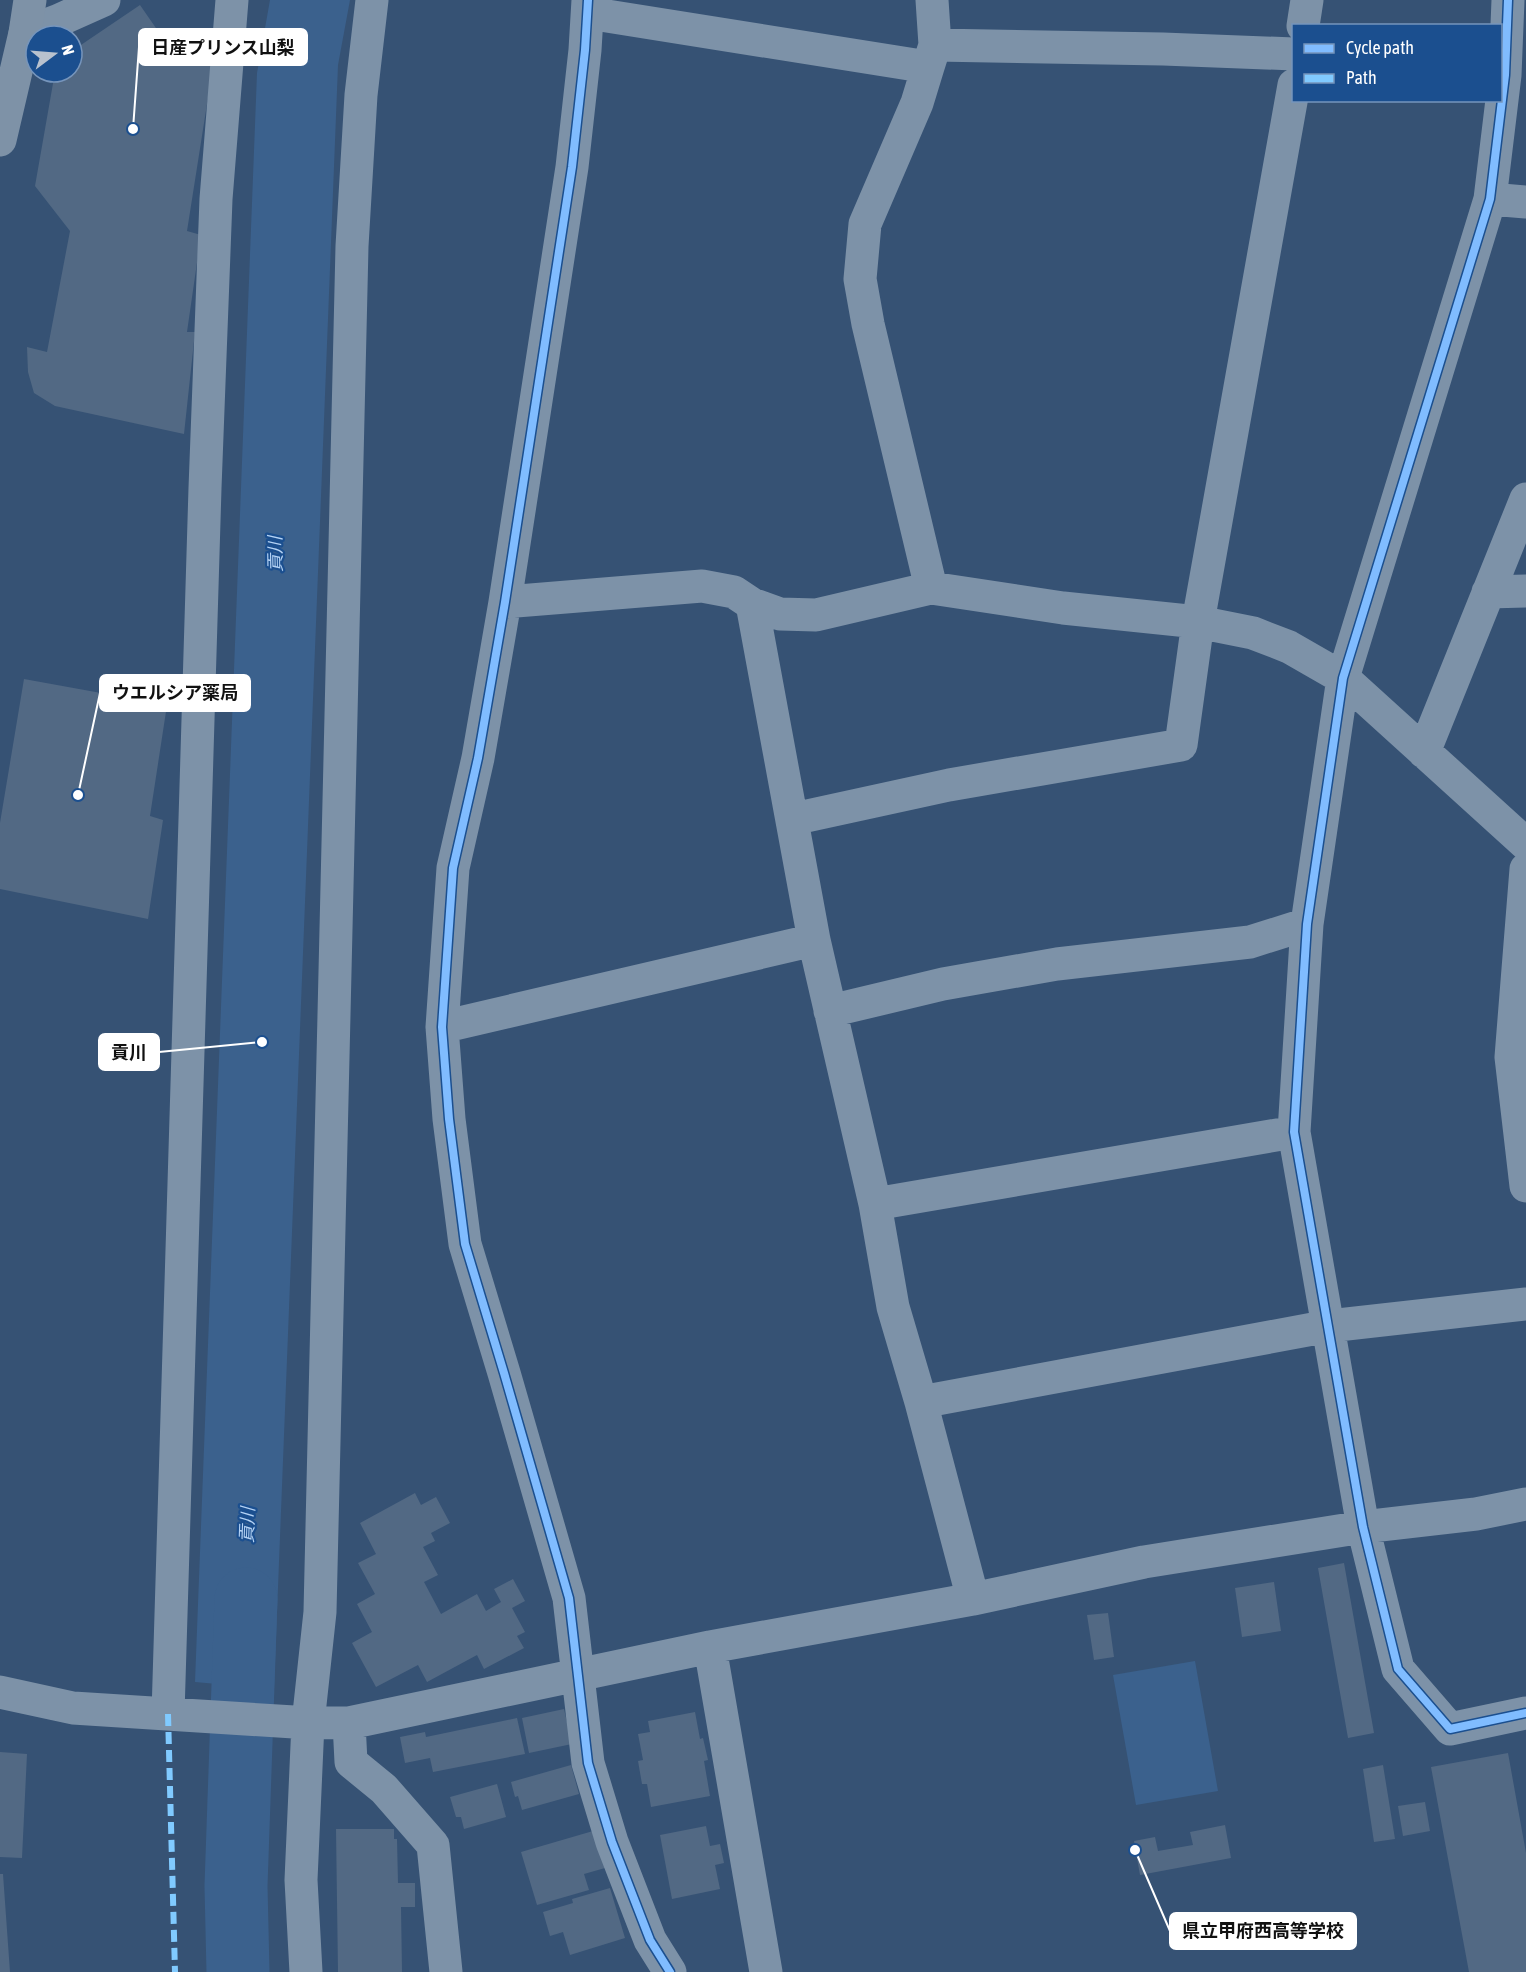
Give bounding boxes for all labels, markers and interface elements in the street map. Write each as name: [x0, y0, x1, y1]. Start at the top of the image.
north arrow: [24, 24, 84, 84]
legend: [1292, 24, 1502, 102]
callout: 日産プリンス山梨: [139, 29, 307, 65]
text: 日産プリンス山梨: [151, 37, 295, 58]
text: Cycle path: [1346, 37, 1414, 58]
text: N: [58, 43, 78, 57]
text: Path: [1346, 67, 1377, 88]
water label: 貢川: [264, 534, 286, 572]
callout: ウエルシア薬局: [100, 675, 250, 711]
text: ウエルシア薬局: [112, 682, 238, 703]
callout: 貢川: [99, 1034, 159, 1070]
text: 貢川: [111, 1042, 147, 1063]
water label: 貢川: [236, 1505, 258, 1543]
callout: 県立甲府西高等学校: [1170, 1913, 1356, 1949]
text: 県立甲府西高等学校: [1182, 1920, 1344, 1941]

